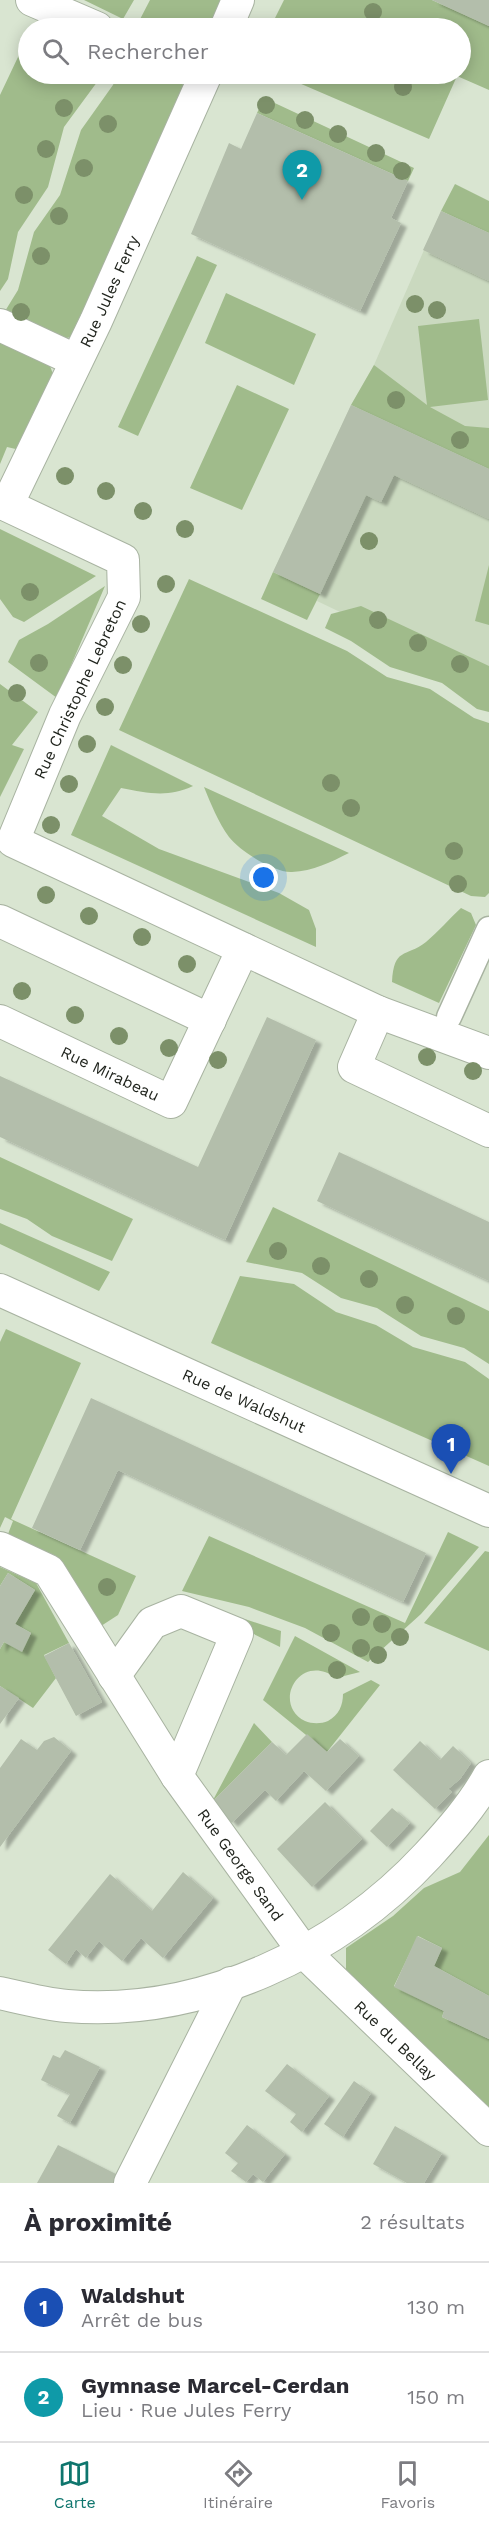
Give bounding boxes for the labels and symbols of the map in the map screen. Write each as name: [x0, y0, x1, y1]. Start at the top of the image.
pin: 2: [282, 150, 322, 200]
street label: Rue Jules Ferry: [75, 231, 143, 350]
street label: Rue Christophe Lebreton: [30, 596, 130, 782]
your location: [249, 863, 278, 892]
street label: Rue Mirabeau: [58, 1042, 162, 1105]
street label: Rue de Waldshut: [180, 1364, 309, 1437]
pin: 1: [432, 1424, 470, 1474]
street label: Rue George Sand: [194, 1805, 288, 1924]
street label: Rue du Bellay: [351, 1996, 441, 2085]

